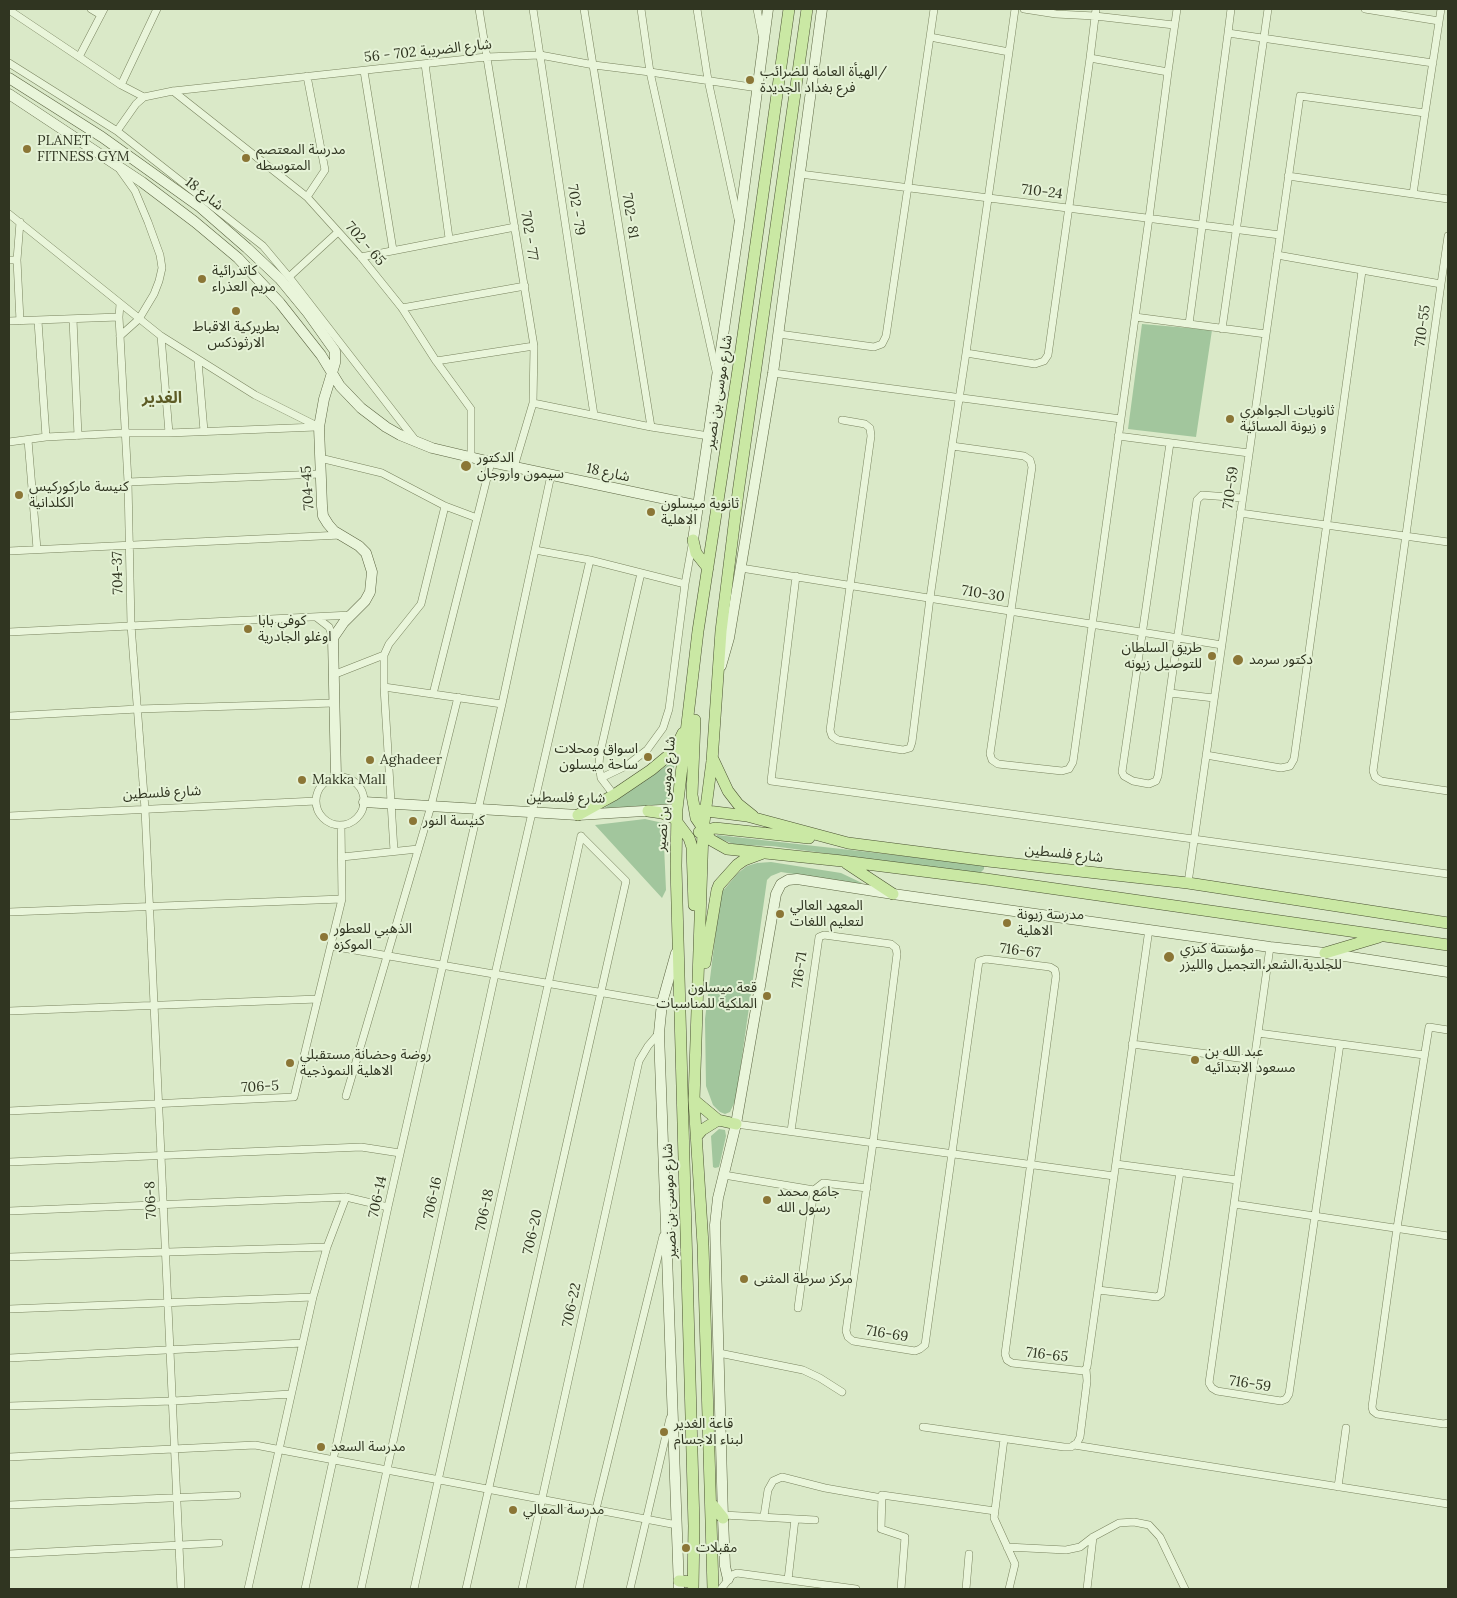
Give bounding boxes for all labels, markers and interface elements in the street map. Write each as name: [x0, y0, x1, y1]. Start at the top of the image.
street label: شارع الضريبة 702 - 56: [363, 36, 493, 66]
place label: الهيأة العامة للضرائب/ فرع بغداد الجديدة: [760, 64, 887, 96]
marker: الهيأة العامة للضرائب/ فرع بغداد الجديدة: [744, 74, 756, 86]
place label: PLANET FITNESS GYM: [37, 133, 130, 166]
place label: مدرسة المعتصم المتوسطه: [256, 142, 346, 174]
marker: PLANET FITNESS GYM: [21, 143, 33, 155]
marker: مدرسة المعتصم المتوسطه: [240, 152, 252, 164]
street label: شارع 18: [182, 174, 226, 214]
street label: 710-24: [1020, 181, 1064, 203]
street label: 702 - 79: [564, 183, 588, 237]
street label: 702- 81: [618, 192, 642, 240]
street label: 702 - 77: [517, 210, 541, 262]
street label: 702 - 65: [341, 219, 389, 269]
place label: كاتدرائية مريم العذراء: [212, 263, 276, 296]
marker: كاتدرائية مريم العذراء: [196, 273, 208, 285]
street label: 710-55: [1412, 304, 1434, 348]
marker: بطريركية الاقباط الارثوذكس: [230, 305, 242, 317]
place label: بطريركية الاقباط الارثوذكس: [192, 319, 280, 352]
street label: شارع موسى بن نصير: [702, 334, 736, 450]
district label: الغدير: [142, 388, 182, 408]
place label: ثانويات الجواهري و زيونة المسائية: [1240, 403, 1335, 436]
marker: ثانويات الجواهري و زيونة المسائية: [1224, 413, 1236, 425]
place label: الدكتور سيمون واروجان: [477, 450, 564, 482]
marker: الدكتور سيمون واروجان: [459, 459, 473, 473]
street label: شارع 18: [585, 460, 631, 486]
street label: 704-45: [298, 465, 318, 511]
street label: 710-59: [1220, 466, 1242, 510]
place label: كنيسة ماركوركيس الكلدانية: [29, 479, 129, 512]
marker: كنيسة ماركوركيس الكلدانية: [13, 489, 25, 501]
place label: ثانوية ميسلون الاهلية: [661, 496, 739, 528]
marker: ثانوية ميسلون الاهلية: [645, 506, 657, 518]
street label: 704-37: [109, 551, 127, 595]
street label: 710-30: [960, 582, 1006, 606]
place label: كوفي بابا اوغلو الجادرية: [258, 613, 331, 646]
marker: كوفي بابا اوغلو الجادرية: [242, 623, 254, 635]
place label: طريق السلطان للتوصيل زيونه: [1122, 640, 1202, 672]
marker: طريق السلطان للتوصيل زيونه: [1206, 650, 1218, 662]
place label: دكتور سرمد: [1249, 652, 1313, 668]
marker: دكتور سرمد: [1231, 653, 1245, 667]
street label: شارع موسى بن نصير: [653, 736, 679, 852]
place label: اسواق ومحلات ساحة ميسلون: [554, 741, 638, 774]
marker: اسواق ومحلات ساحة ميسلون: [642, 751, 654, 763]
place label: Aghadeer: [380, 752, 442, 768]
marker: Aghadeer: [364, 754, 376, 766]
place label: Makka Mall: [312, 772, 386, 788]
marker: Makka Mall: [296, 774, 308, 786]
street label: شارع فلسطين: [122, 783, 202, 803]
street label: شارع فلسطين: [527, 789, 605, 807]
place label: كنيسة النور: [423, 813, 485, 829]
marker: كنيسة النور: [407, 815, 419, 827]
street label: شارع فلسطين: [1024, 842, 1104, 866]
place label: المعهد العالي لتعليم اللغات: [790, 898, 864, 930]
place label: مدرسة زيونة الاهلية: [1017, 907, 1084, 940]
marker: المعهد العالي لتعليم اللغات: [774, 908, 786, 920]
marker: مدرسة زيونة الاهلية: [1001, 917, 1013, 929]
place label: الذهبي للعطور الموكزه: [334, 921, 412, 954]
marker: الذهبي للعطور الموكزه: [318, 931, 330, 943]
street label: 716-67: [999, 940, 1041, 962]
place label: مؤسسة كنزي للجلدية،الشعر،التجميل والليزر: [1180, 941, 1342, 974]
street label: 716-71: [789, 950, 811, 990]
marker: مؤسسة كنزي للجلدية،الشعر،التجميل والليزر: [1162, 950, 1176, 964]
place label: قعة ميسلون الملكية للمناسبات: [656, 980, 757, 1012]
marker: قعة ميسلون الملكية للمناسبات: [761, 990, 773, 1002]
place label: عبد الله بن مسعود الابتدائيه: [1205, 1044, 1296, 1076]
place label: روضة وحضانة مستقبلي الاهلية النموذجية: [300, 1047, 431, 1080]
marker: عبد الله بن مسعود الابتدائيه: [1189, 1054, 1201, 1066]
marker: روضة وحضانة مستقبلي الاهلية النموذجية: [284, 1057, 296, 1069]
street label: 706-5: [241, 1078, 279, 1096]
street label: شارع موسى بن نصير: [660, 1143, 680, 1259]
street label: 706-14: [365, 1175, 391, 1219]
street label: 706-16: [420, 1175, 446, 1221]
street label: 706-8: [142, 1181, 160, 1219]
place label: جامع محمد رسول الله: [777, 1184, 840, 1216]
street label: 706-18: [472, 1187, 498, 1233]
marker: جامع محمد رسول الله: [761, 1194, 773, 1206]
street label: 706-20: [520, 1208, 546, 1256]
place label: مركز سرطة المثنى: [754, 1271, 853, 1287]
marker: مركز سرطة المثنى: [738, 1273, 750, 1285]
street label: 706-22: [559, 1281, 585, 1329]
street label: 716-69: [865, 1322, 909, 1346]
street label: 716-65: [1025, 1344, 1069, 1366]
street label: 716-59: [1228, 1372, 1272, 1396]
place label: قاعة الغدير لبناء الاجسام: [674, 1416, 743, 1448]
marker: قاعة الغدير لبناء الاجسام: [658, 1426, 670, 1438]
place label: مدرسة السعد: [331, 1439, 406, 1455]
marker: مدرسة السعد: [315, 1441, 327, 1453]
place label: مدرسة المعالي: [523, 1502, 604, 1518]
marker: مدرسة المعالي: [507, 1504, 519, 1516]
place label: مقبلات: [696, 1540, 737, 1556]
marker: مقبلات: [680, 1542, 692, 1554]

